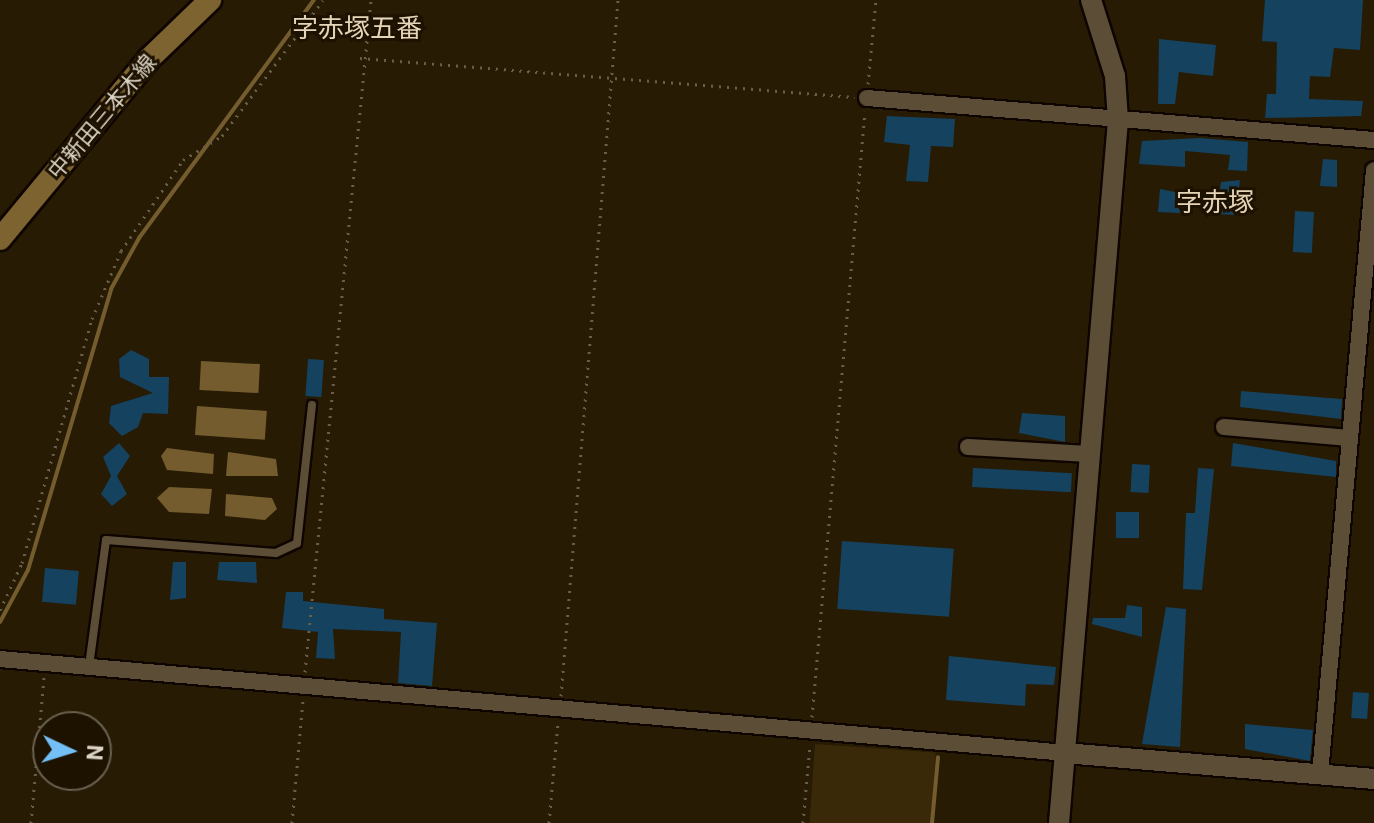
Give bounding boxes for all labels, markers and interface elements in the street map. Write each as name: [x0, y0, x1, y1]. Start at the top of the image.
district label: 字赤塚五番: [292, 13, 422, 45]
street label: 中新田三本木線: [42, 50, 162, 184]
district label: 字赤塚: [1176, 187, 1254, 219]
north arrow: [32, 711, 112, 791]
text: N: [81, 744, 107, 761]

